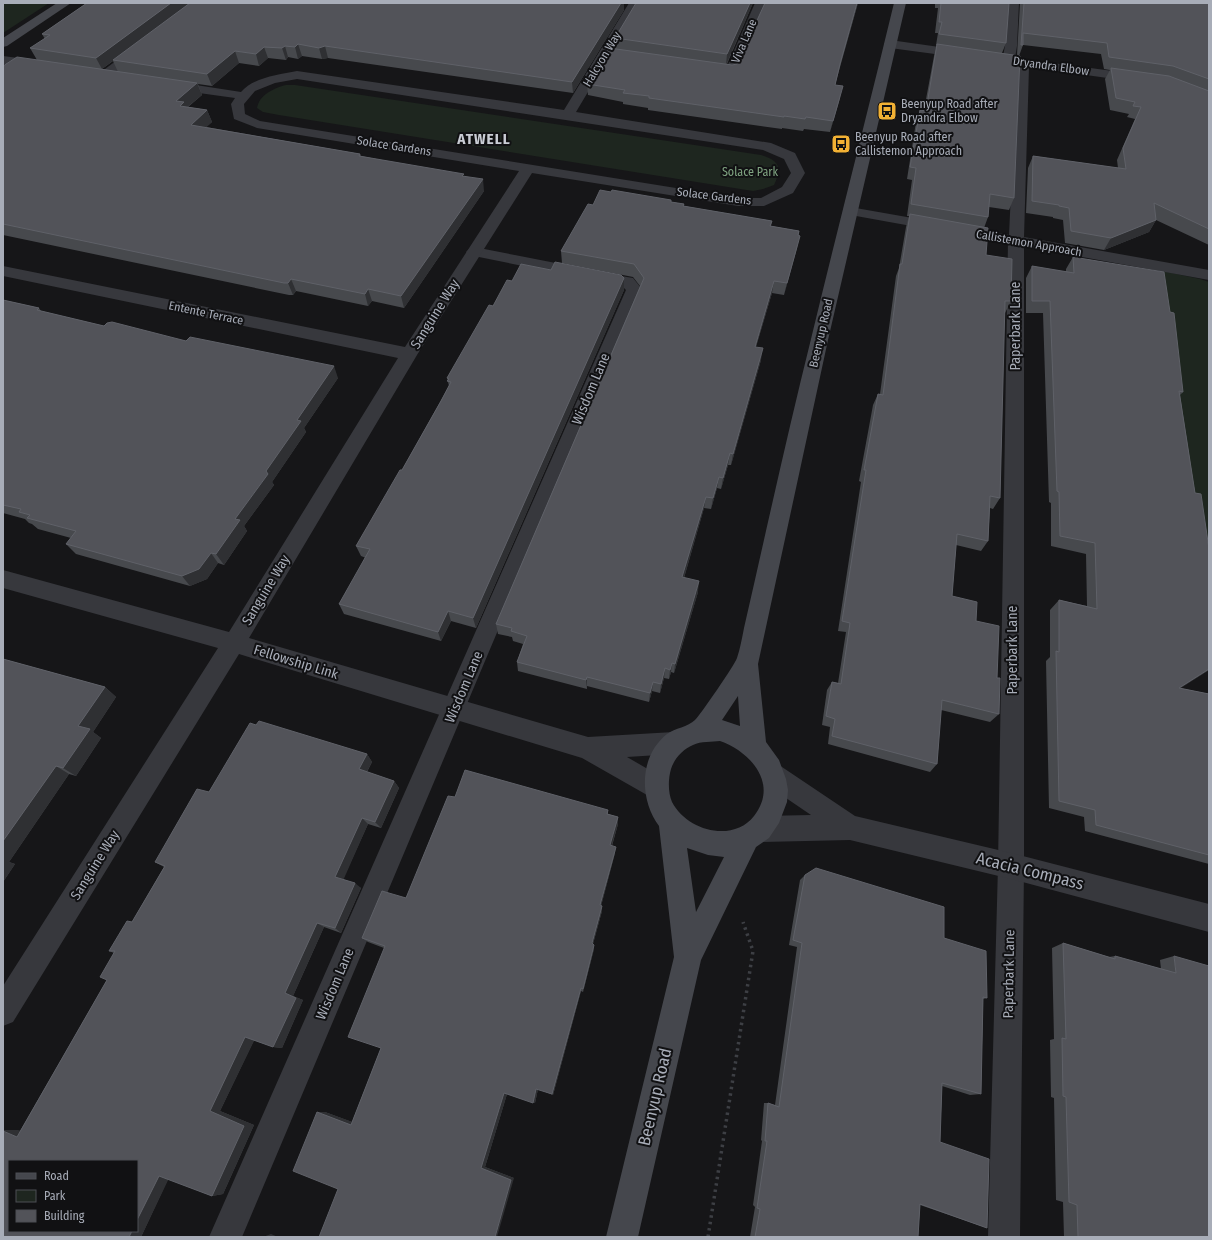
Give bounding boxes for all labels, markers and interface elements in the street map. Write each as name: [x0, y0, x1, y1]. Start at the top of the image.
street label: Viva Lane: [728, 17, 760, 65]
street label: Halcyon Way: [580, 28, 624, 89]
street label: Dryandra Elbow: [1012, 54, 1090, 78]
place label: Beenyup Road after Dryandra Elbow: [901, 97, 998, 125]
bus stop icon: Beenyup Road after Dryandra Elbow: [876, 100, 898, 122]
district label: ATWELL: [456, 130, 511, 148]
place label: Beenyup Road after Callistemon Approach: [855, 130, 962, 158]
street label: Solace Gardens: [356, 133, 432, 159]
bus stop icon: Beenyup Road after Callistemon Approach: [830, 133, 852, 155]
park label: Solace Park: [722, 165, 779, 179]
street label: Solace Gardens: [676, 184, 752, 208]
street label: Callistemon Approach: [975, 227, 1083, 259]
street label: Sanguine Way: [407, 275, 464, 352]
street label: Paperbark Lane: [1007, 281, 1024, 370]
street label: Beenyup Road: [806, 297, 836, 369]
street label: Entente Terrace: [167, 298, 245, 328]
street label: Wisdom Lane: [568, 351, 614, 427]
street label: Sanguine Way: [238, 551, 294, 628]
street label: Paperbark Lane: [1004, 605, 1021, 694]
street label: Fellowship Link: [252, 641, 341, 683]
street label: Wisdom Lane: [441, 649, 487, 725]
street label: Sanguine Way: [67, 826, 124, 903]
street label: Acacia Compass: [974, 848, 1086, 894]
street label: Paperbark Lane: [1000, 929, 1018, 1019]
street label: Wisdom Lane: [312, 946, 358, 1022]
street label: Beenyup Road: [634, 1046, 676, 1148]
legend: [8, 1160, 138, 1232]
text: Road: [44, 1169, 69, 1183]
text: Park: [44, 1189, 66, 1203]
text: Building: [44, 1209, 85, 1223]

